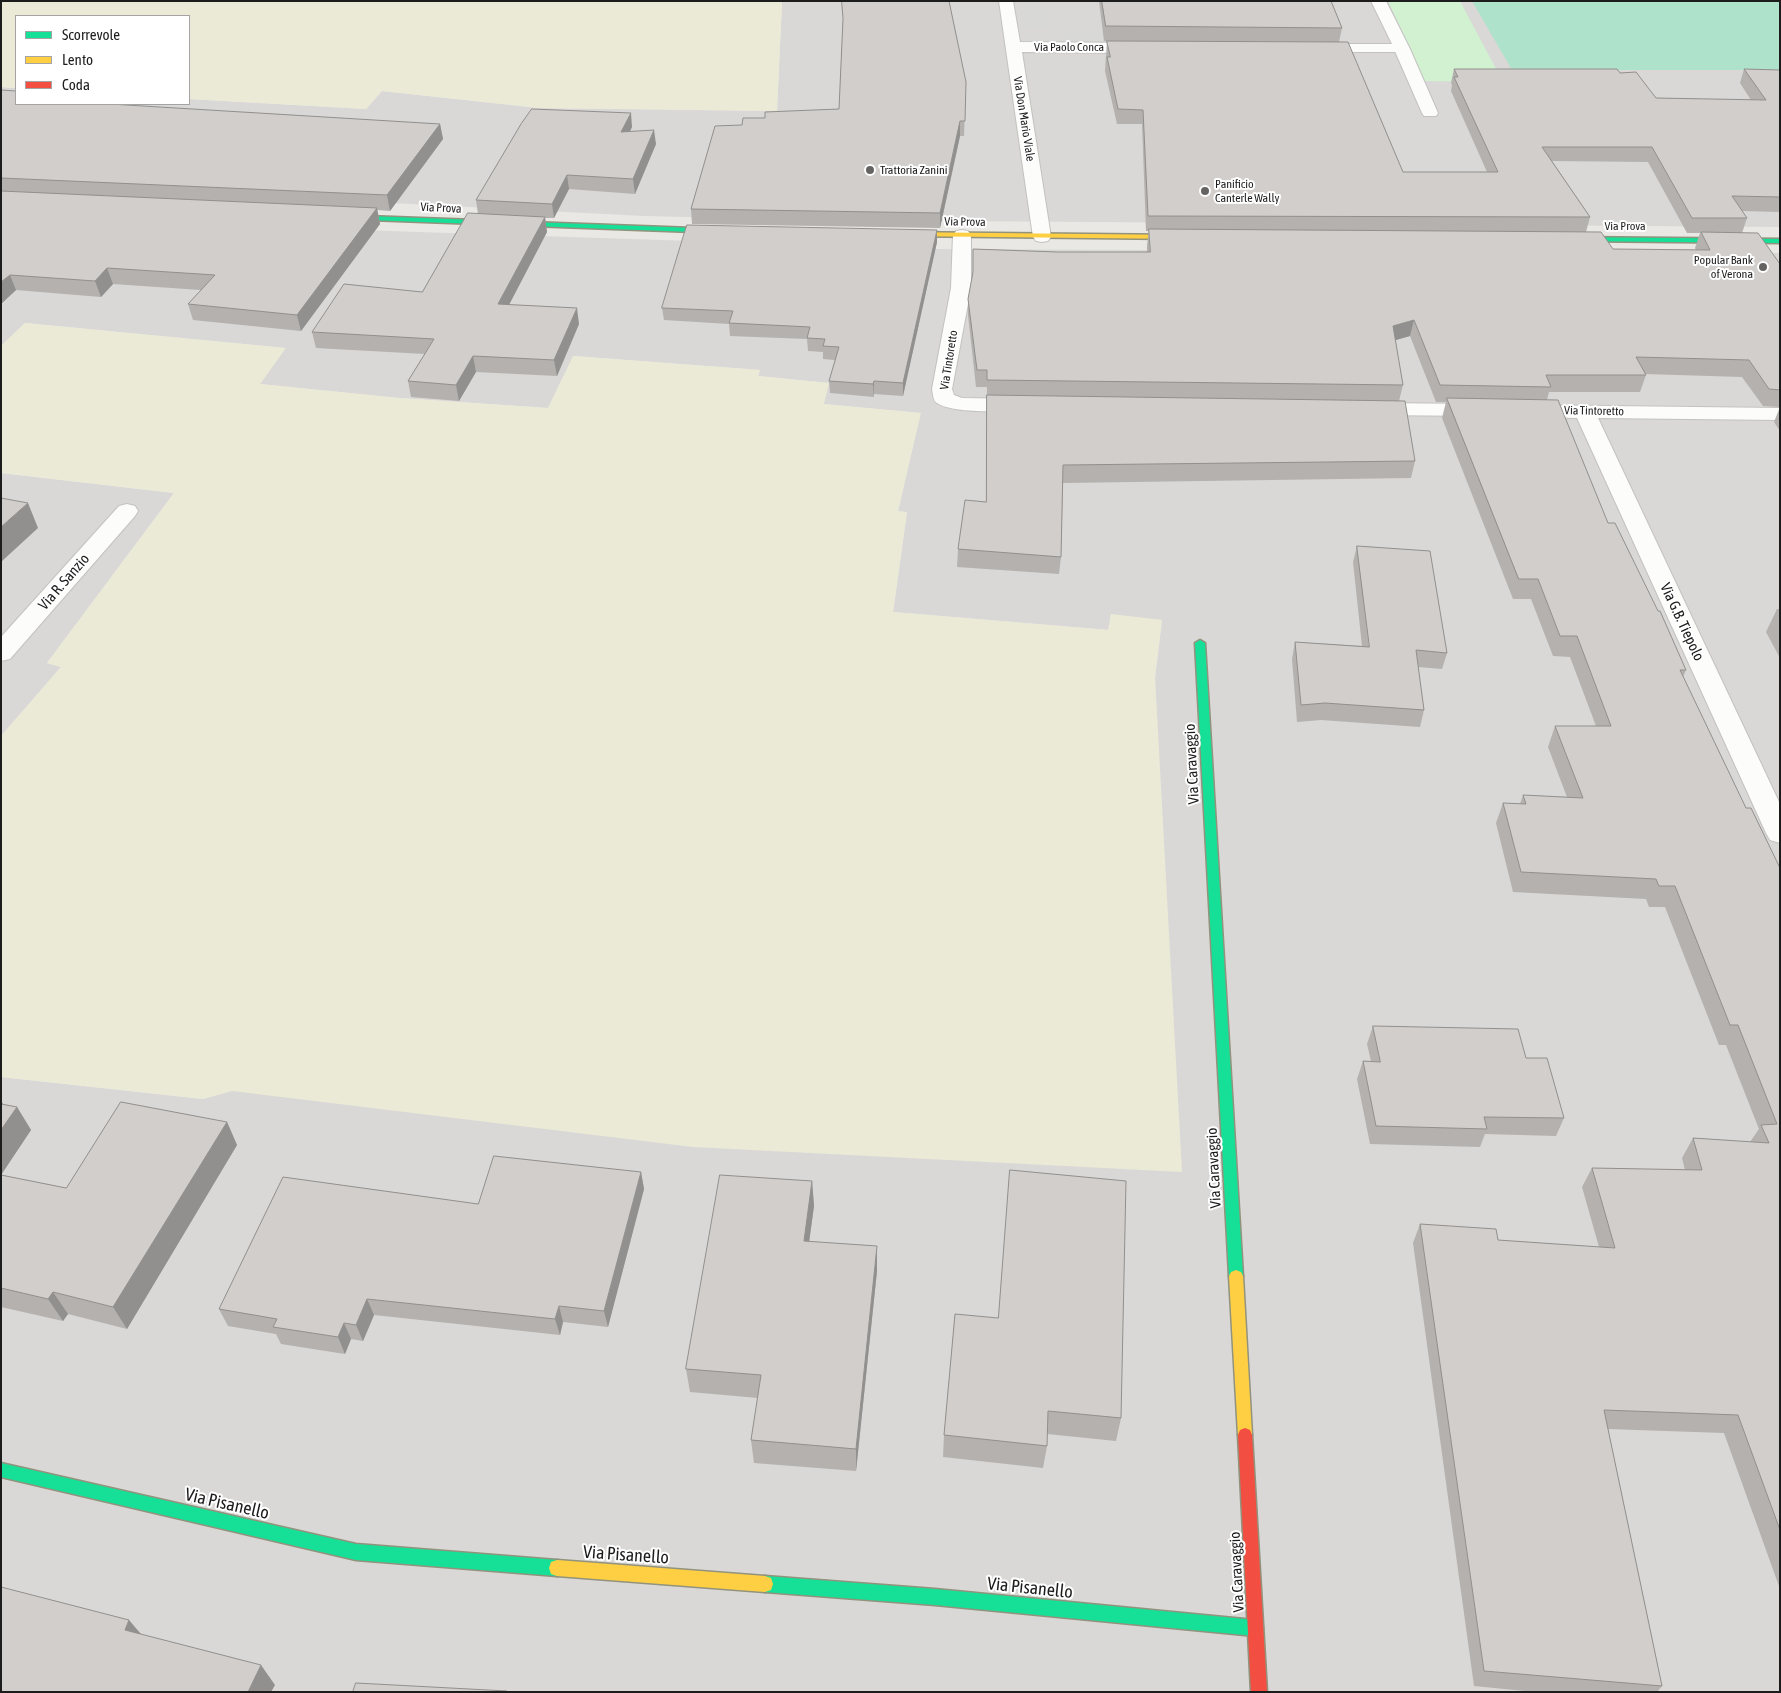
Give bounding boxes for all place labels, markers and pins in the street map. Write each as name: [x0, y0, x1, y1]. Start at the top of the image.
place label: Trattoria Zanini: [880, 163, 948, 177]
marker: Trattoria Zanini: [864, 164, 876, 176]
place label: Panificio Canterle Wally: [1215, 177, 1279, 205]
marker: Panificio Canterle Wally: [1199, 185, 1211, 197]
place label: Popular Bank of Verona: [1694, 253, 1753, 281]
marker: Popular Bank of Verona: [1757, 261, 1769, 273]

